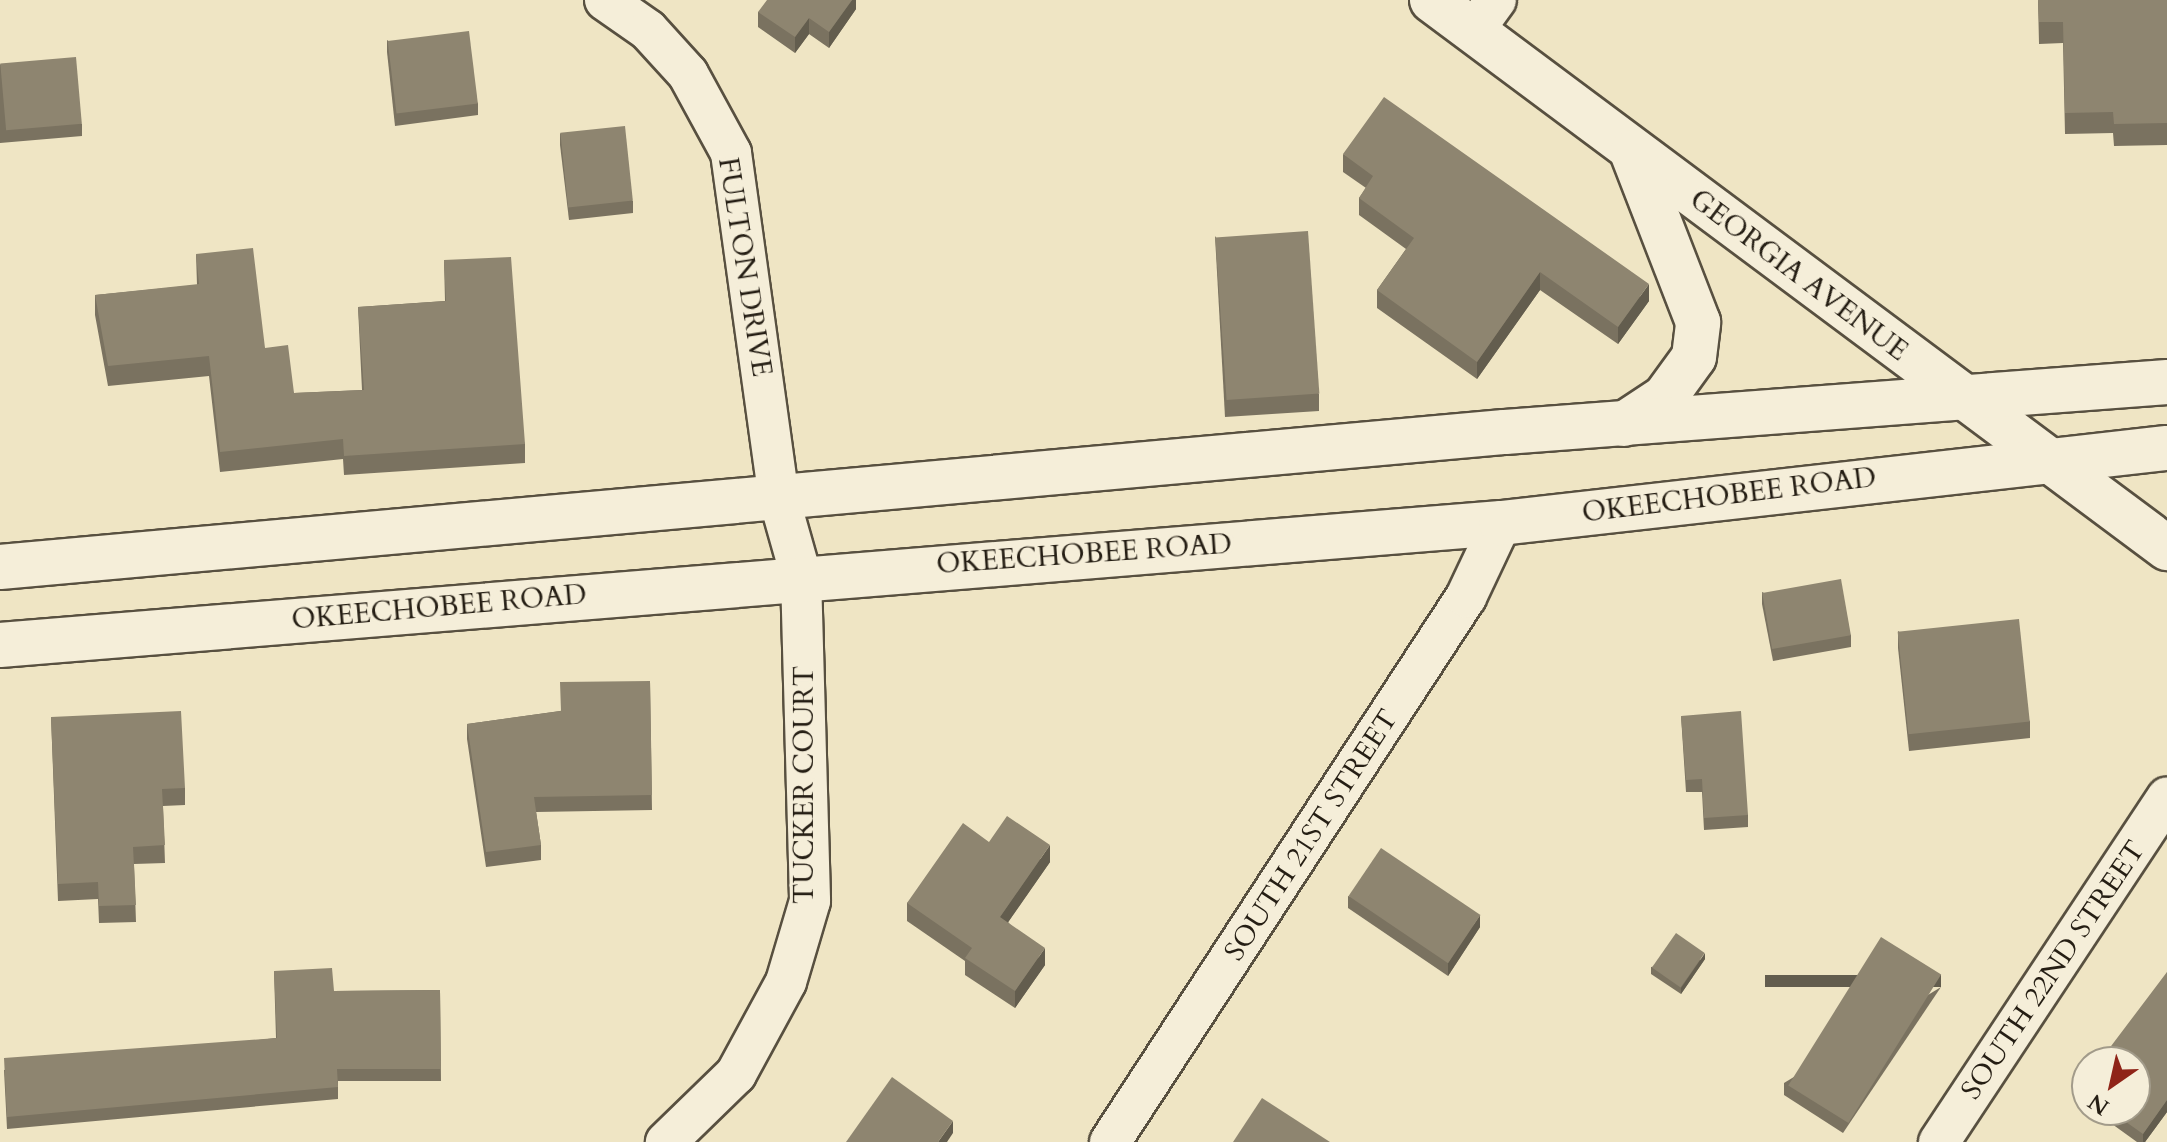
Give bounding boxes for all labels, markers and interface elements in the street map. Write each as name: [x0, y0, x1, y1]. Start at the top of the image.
street label: FULTON DRIVE: [711, 155, 779, 379]
street label: GEORGIA AVENUE: [1683, 182, 1915, 368]
street label: OKEECHOBEE ROAD: [1580, 460, 1878, 530]
street label: OKEECHOBEE ROAD: [935, 527, 1233, 581]
street label: OKEECHOBEE ROAD: [290, 577, 588, 637]
street label: TUCKER COURT: [787, 666, 821, 904]
street label: SOUTH 21ST STREET: [1217, 703, 1405, 967]
street label: SOUTH 22ND STREET: [1954, 834, 2152, 1106]
north arrow: [2071, 1046, 2151, 1126]

